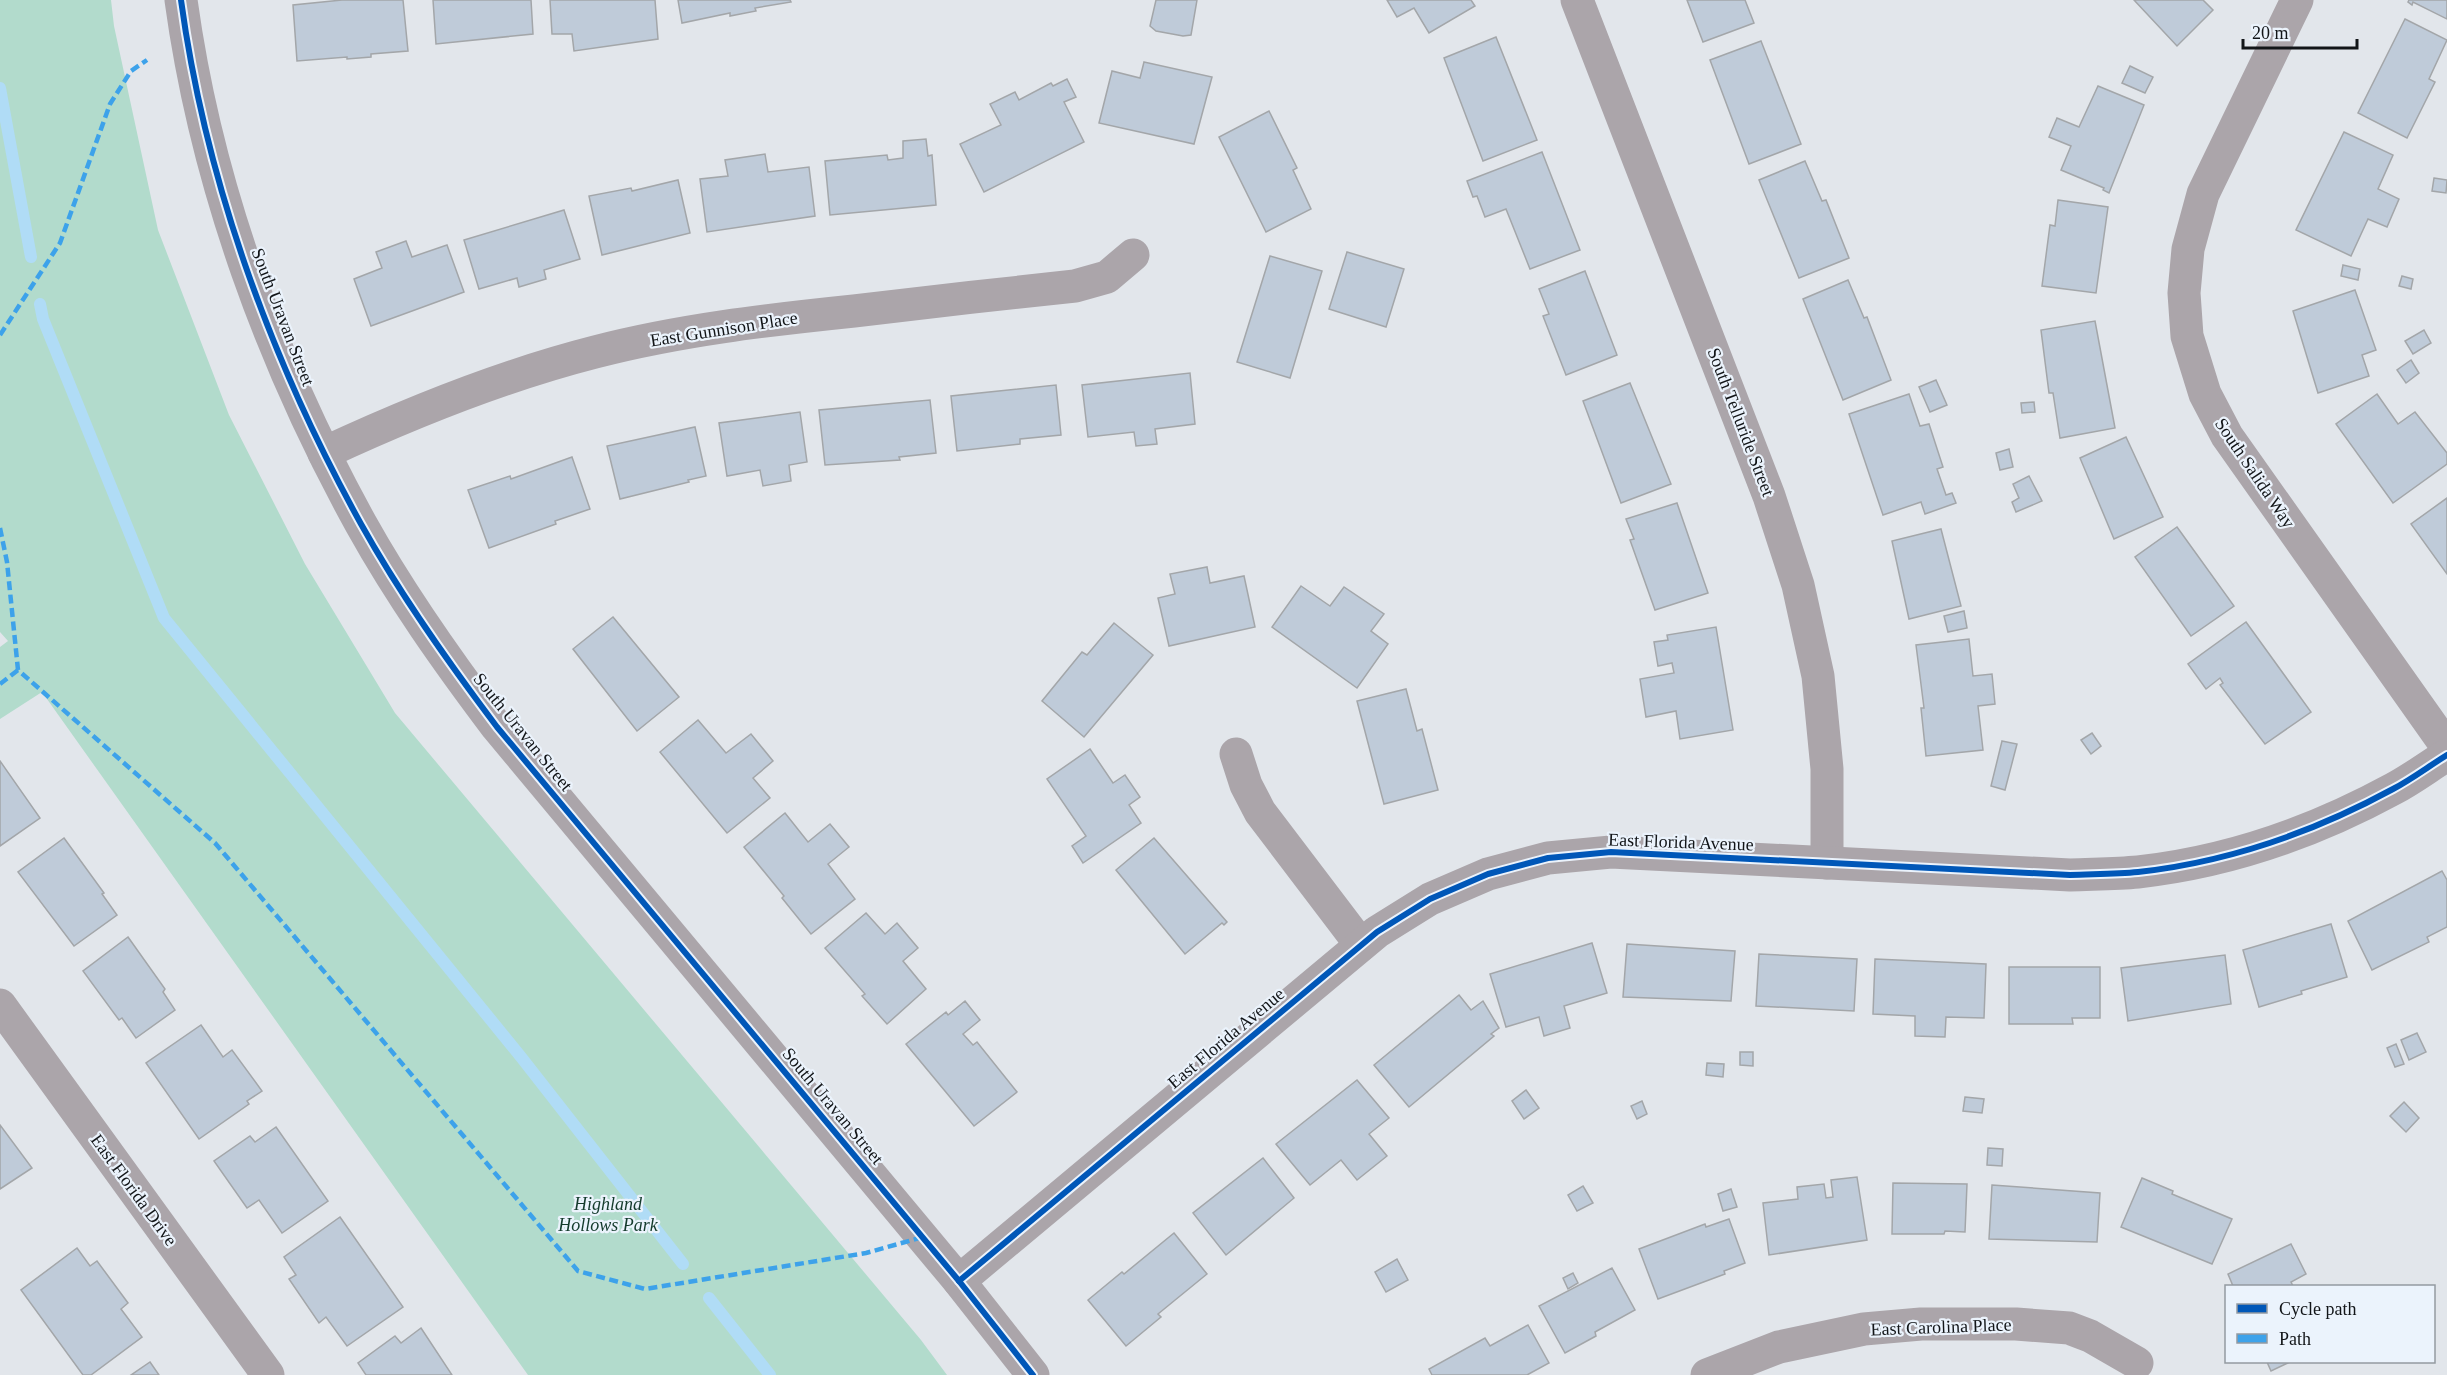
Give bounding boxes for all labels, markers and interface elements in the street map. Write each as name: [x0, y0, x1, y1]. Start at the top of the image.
scale bar: [2243, 12, 2357, 50]
text: 20 m: [2252, 23, 2289, 43]
street label: South Uravan Street: [248, 245, 318, 389]
street label: East Gunnison Place: [649, 307, 799, 351]
street label: South Telluride Street: [1703, 345, 1779, 499]
street label: South Salida Way: [2211, 414, 2299, 532]
street label: South Uravan Street: [469, 669, 577, 795]
street label: East Florida Avenue: [1608, 829, 1754, 855]
street label: East Florida Avenue: [1164, 984, 1288, 1092]
street label: South Uravan Street: [778, 1044, 888, 1168]
street label: East Florida Drive: [87, 1130, 181, 1250]
park label: Highland Hollows Park: [557, 1194, 659, 1235]
legend: [2225, 1285, 2435, 1363]
text: Cycle path: [2279, 1299, 2356, 1319]
street label: East Carolina Place: [1870, 1315, 2012, 1339]
text: Path: [2279, 1329, 2311, 1349]

